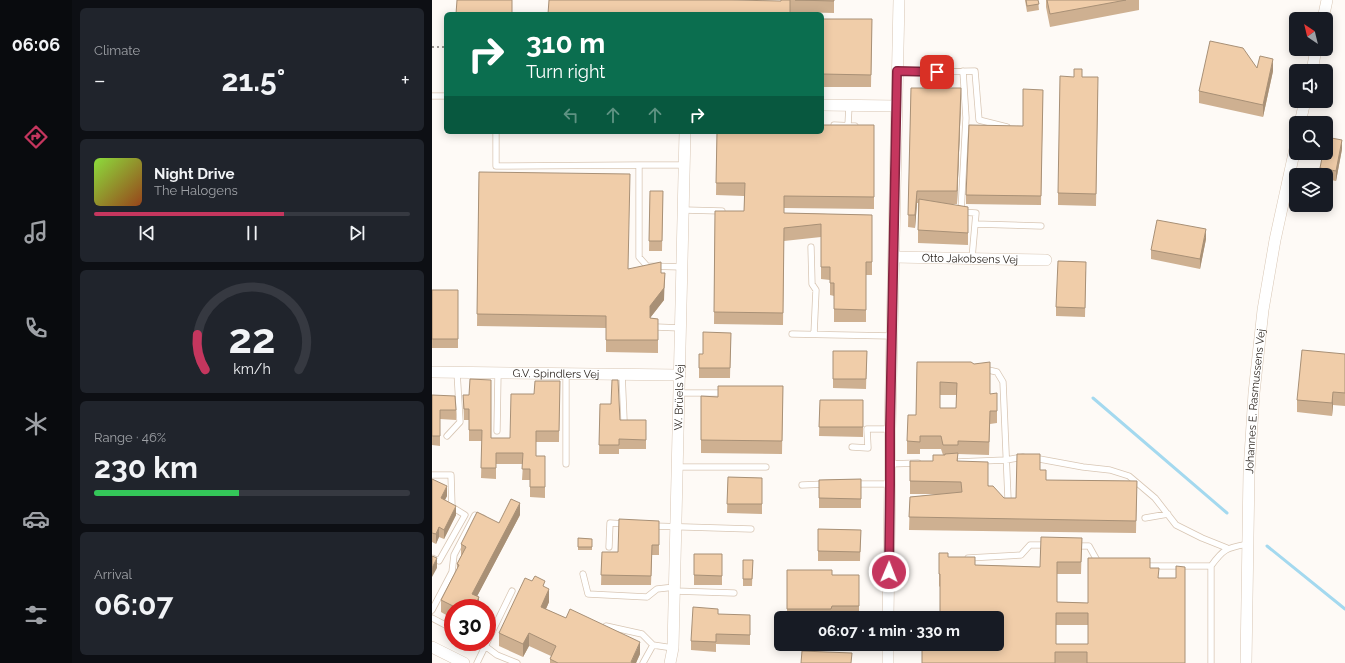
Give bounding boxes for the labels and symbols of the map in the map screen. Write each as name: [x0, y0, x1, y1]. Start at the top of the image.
north arrow: [1289, 12, 1333, 56]
pin: [920, 55, 954, 89]
street label: Otto Jakobsens Vej: [922, 252, 1018, 266]
street label: Johannes E. Rasmussens Vej: [1243, 328, 1268, 474]
street label: W. Brüels Vej: [672, 364, 687, 431]
street label: G.V. Spindlers Vej: [513, 367, 599, 381]
position arrow: [868, 551, 910, 593]
speed limit sign: 30: [444, 599, 496, 651]

